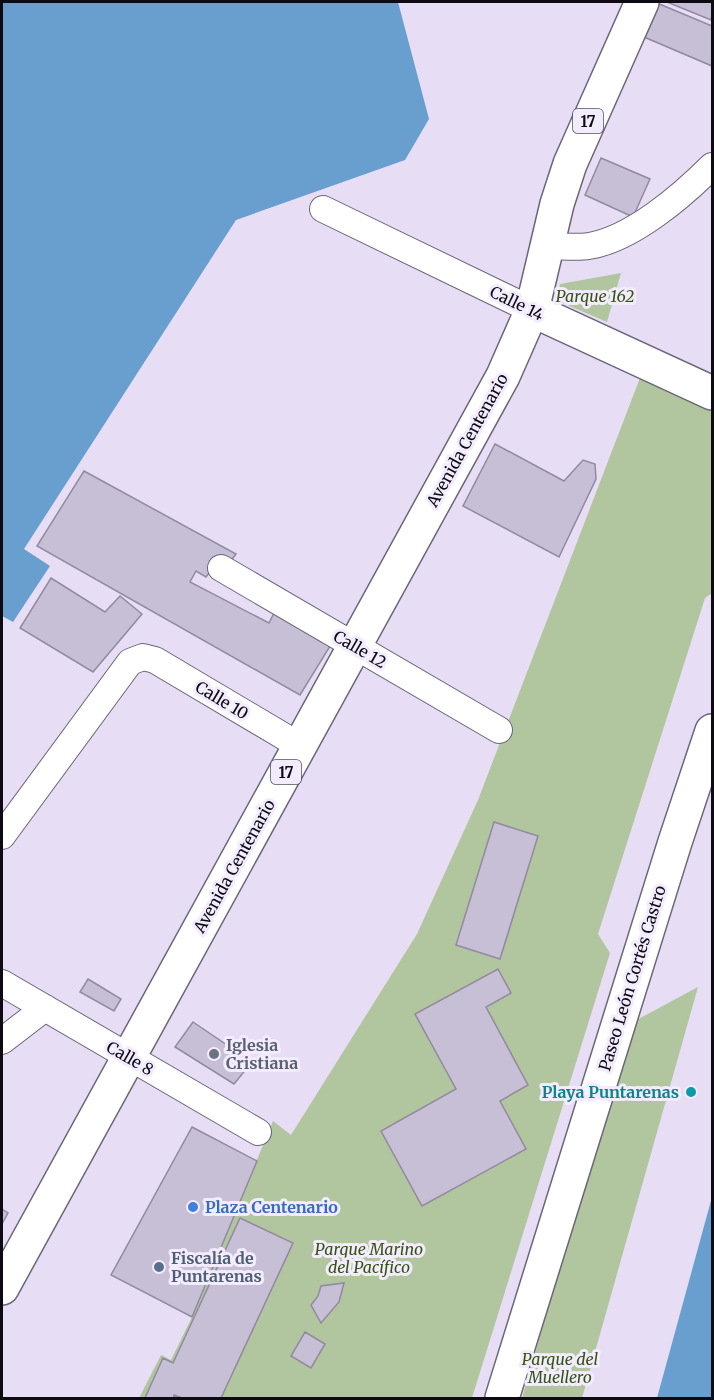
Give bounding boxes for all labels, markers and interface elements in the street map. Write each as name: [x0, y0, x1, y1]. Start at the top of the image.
road number: 17: [573, 109, 603, 133]
street label: Calle 14: [487, 281, 547, 325]
park label: Parque 162: [556, 286, 634, 306]
street label: Avenida Centenario: [422, 370, 512, 511]
street label: Calle 12: [330, 626, 390, 672]
street label: Calle 10: [192, 676, 252, 724]
road number: 17: [271, 760, 301, 784]
street label: Avenida Centenario: [189, 796, 279, 937]
street label: Paseo León Cortés Castro: [594, 883, 670, 1073]
place label: Iglesia Cristiana: [226, 1035, 298, 1073]
street label: Calle 8: [103, 1037, 157, 1079]
marker: Iglesia Cristiana: [207, 1047, 221, 1061]
place label: Playa Puntarenas: [542, 1082, 679, 1102]
marker: Playa Puntarenas: [684, 1085, 698, 1099]
place label: Plaza Centenario: [205, 1197, 338, 1217]
marker: Plaza Centenario: [186, 1200, 200, 1214]
park label: Parque Marino del Pacífico: [315, 1239, 423, 1277]
place label: Fiscalía de Puntarenas: [171, 1248, 262, 1286]
marker: Fiscalía de Puntarenas: [152, 1260, 166, 1274]
park label: Parque del Muellero: [522, 1349, 598, 1387]

